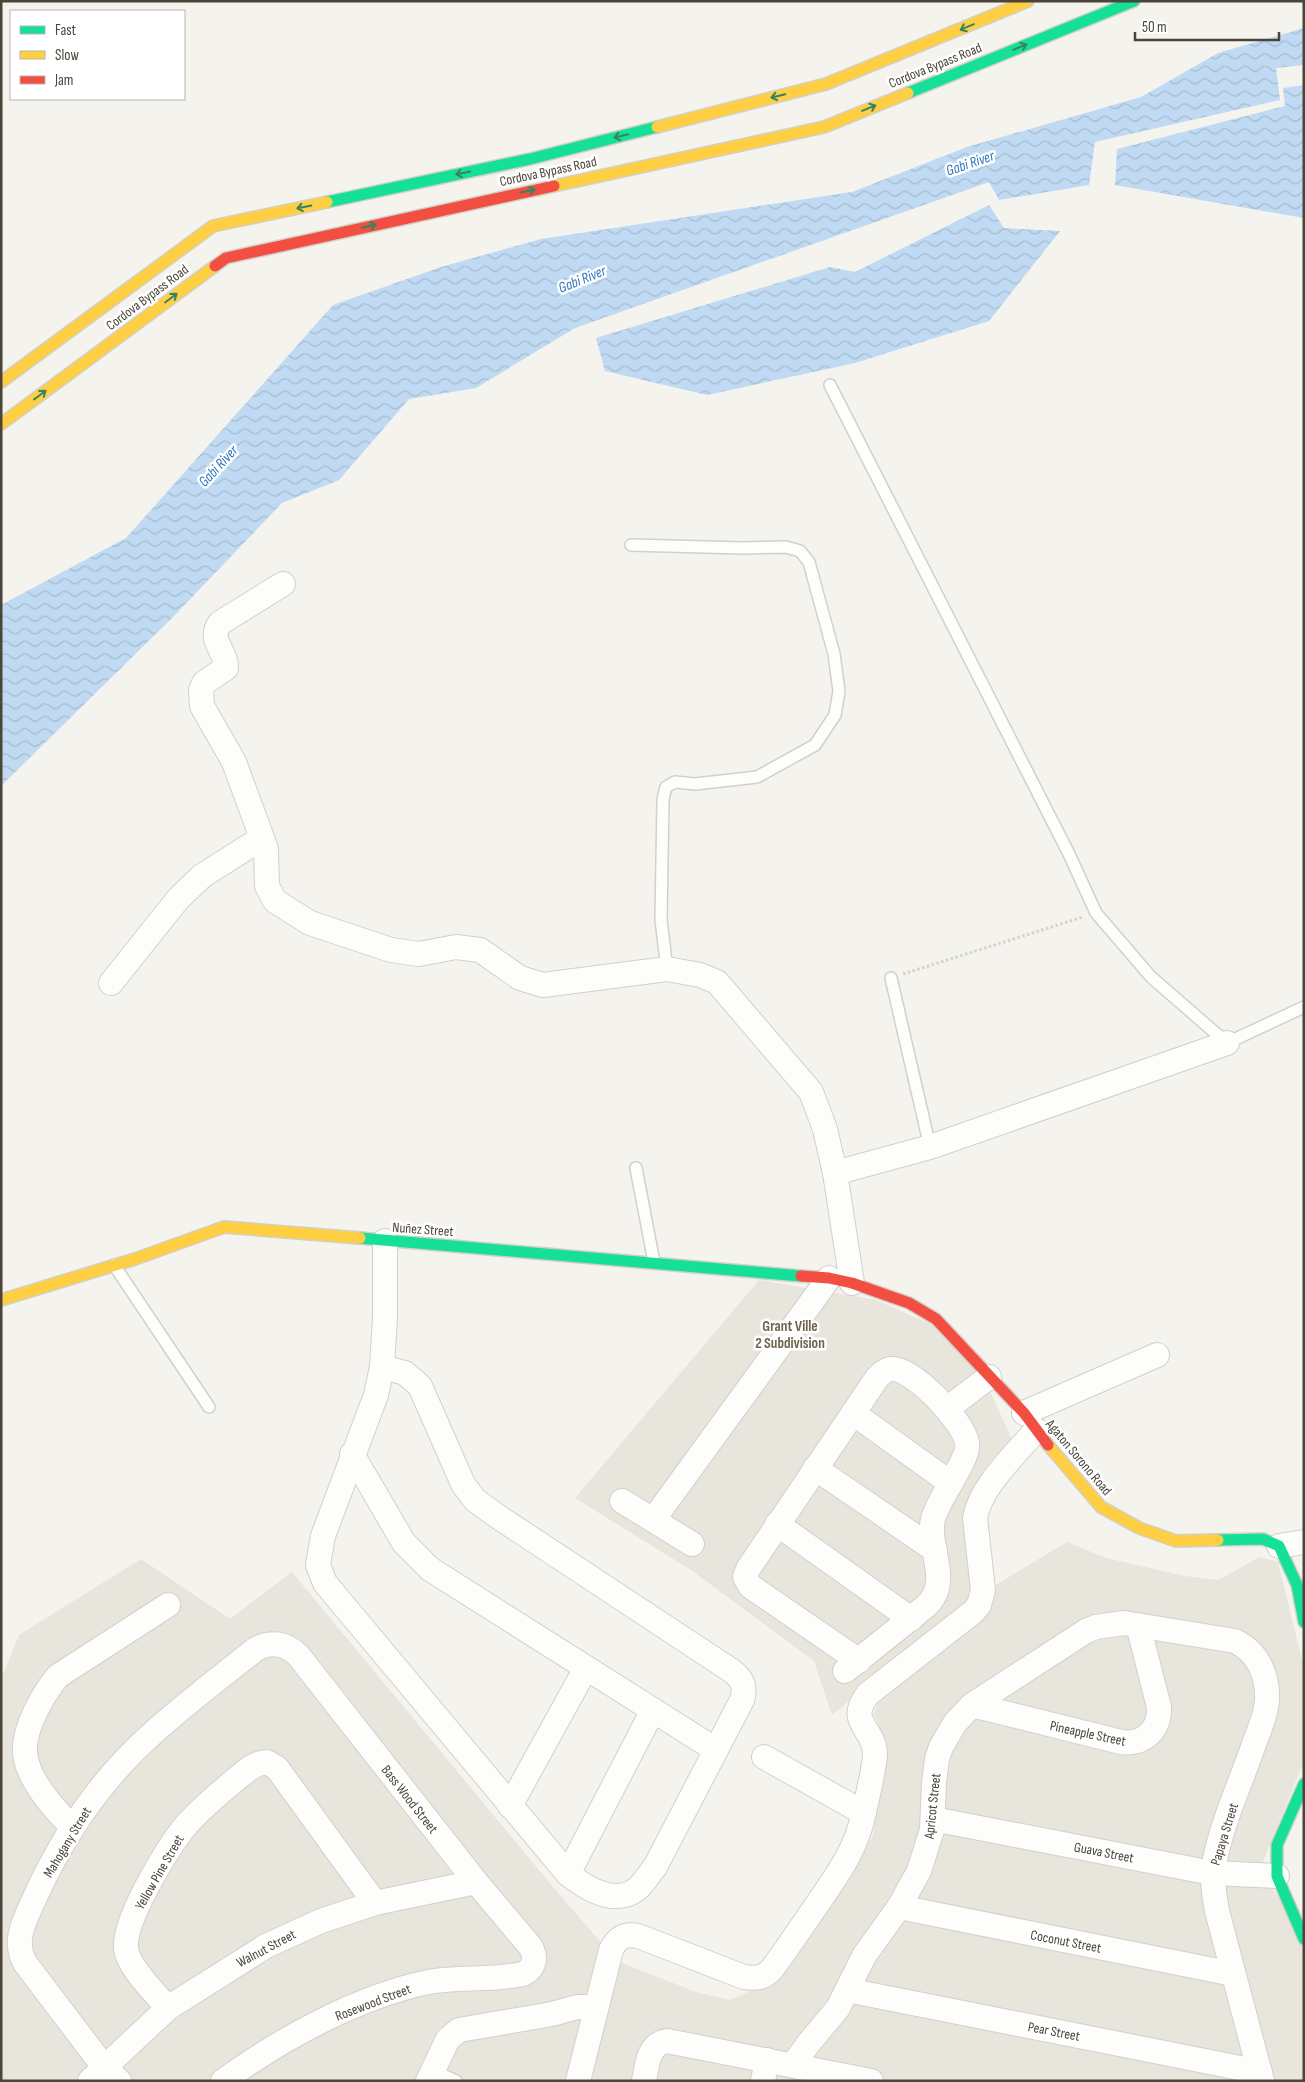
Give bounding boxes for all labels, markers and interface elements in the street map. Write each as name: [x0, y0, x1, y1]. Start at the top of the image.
legend: [10, 10, 185, 100]
scale bar: [1135, 10, 1279, 42]
text: 50 m: [1142, 18, 1167, 37]
text: Fast: [55, 21, 77, 40]
one-way arrow: [960, 23, 975, 32]
street label: Cordova Bypass Road: [886, 39, 984, 92]
one-way arrow: [1012, 42, 1027, 51]
text: Slow: [55, 46, 79, 65]
text: Jam: [54, 71, 73, 90]
one-way arrow: [771, 92, 787, 101]
one-way arrow: [861, 103, 876, 113]
one-way arrow: [613, 132, 629, 141]
water label: Gabi River: [944, 146, 998, 181]
street label: Cordova Bypass Road: [498, 153, 598, 190]
one-way arrow: [455, 169, 471, 179]
one-way arrow: [519, 185, 535, 195]
one-way arrow: [296, 203, 312, 212]
one-way arrow: [360, 221, 376, 230]
street label: Cordova Bypass Road: [103, 261, 192, 334]
water label: Gabi River: [556, 261, 610, 298]
one-way arrow: [164, 293, 177, 304]
one-way arrow: [33, 390, 46, 401]
water label: Gabi River: [194, 441, 243, 491]
street label: Nuñez Street: [392, 1219, 454, 1240]
district label: Grant Ville 2 Subdivision: [755, 1317, 825, 1353]
street label: Agaton Sorono Road: [1041, 1415, 1115, 1499]
street label: Pineapple Street: [1048, 1717, 1127, 1750]
street label: Bass Wood Street: [378, 1762, 442, 1837]
street label: Apricot Street: [920, 1772, 944, 1841]
street label: Papaya Street: [1207, 1801, 1242, 1867]
street label: Mahogany Street: [40, 1804, 95, 1881]
street label: Yellow Pine Street: [131, 1832, 188, 1913]
street label: Guava Street: [1073, 1838, 1135, 1867]
street label: Walnut Street: [234, 1926, 299, 1971]
street label: Coconut Street: [1029, 1926, 1103, 1957]
street label: Rosewood Street: [333, 1980, 413, 2025]
street label: Pear Street: [1026, 2018, 1081, 2045]

